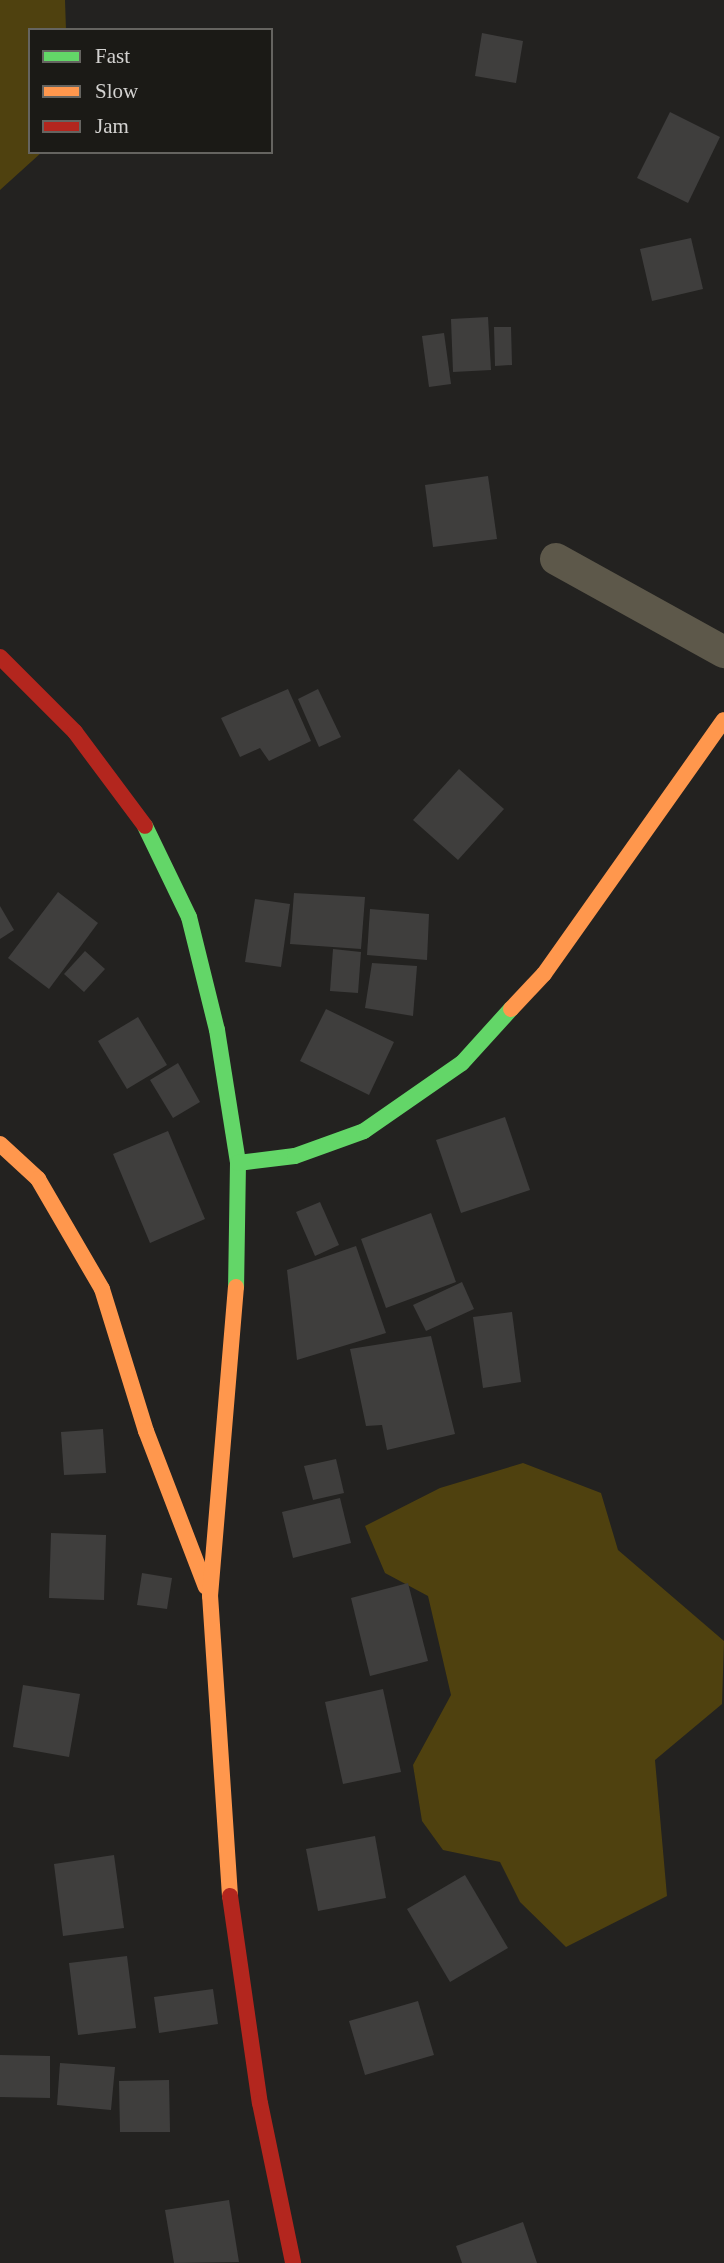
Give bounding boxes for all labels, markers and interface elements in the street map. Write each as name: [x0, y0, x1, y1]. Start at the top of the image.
legend: [28, 28, 273, 154]
text: Fast: [95, 44, 130, 68]
text: Slow: [95, 79, 138, 103]
text: Jam: [95, 114, 129, 138]

